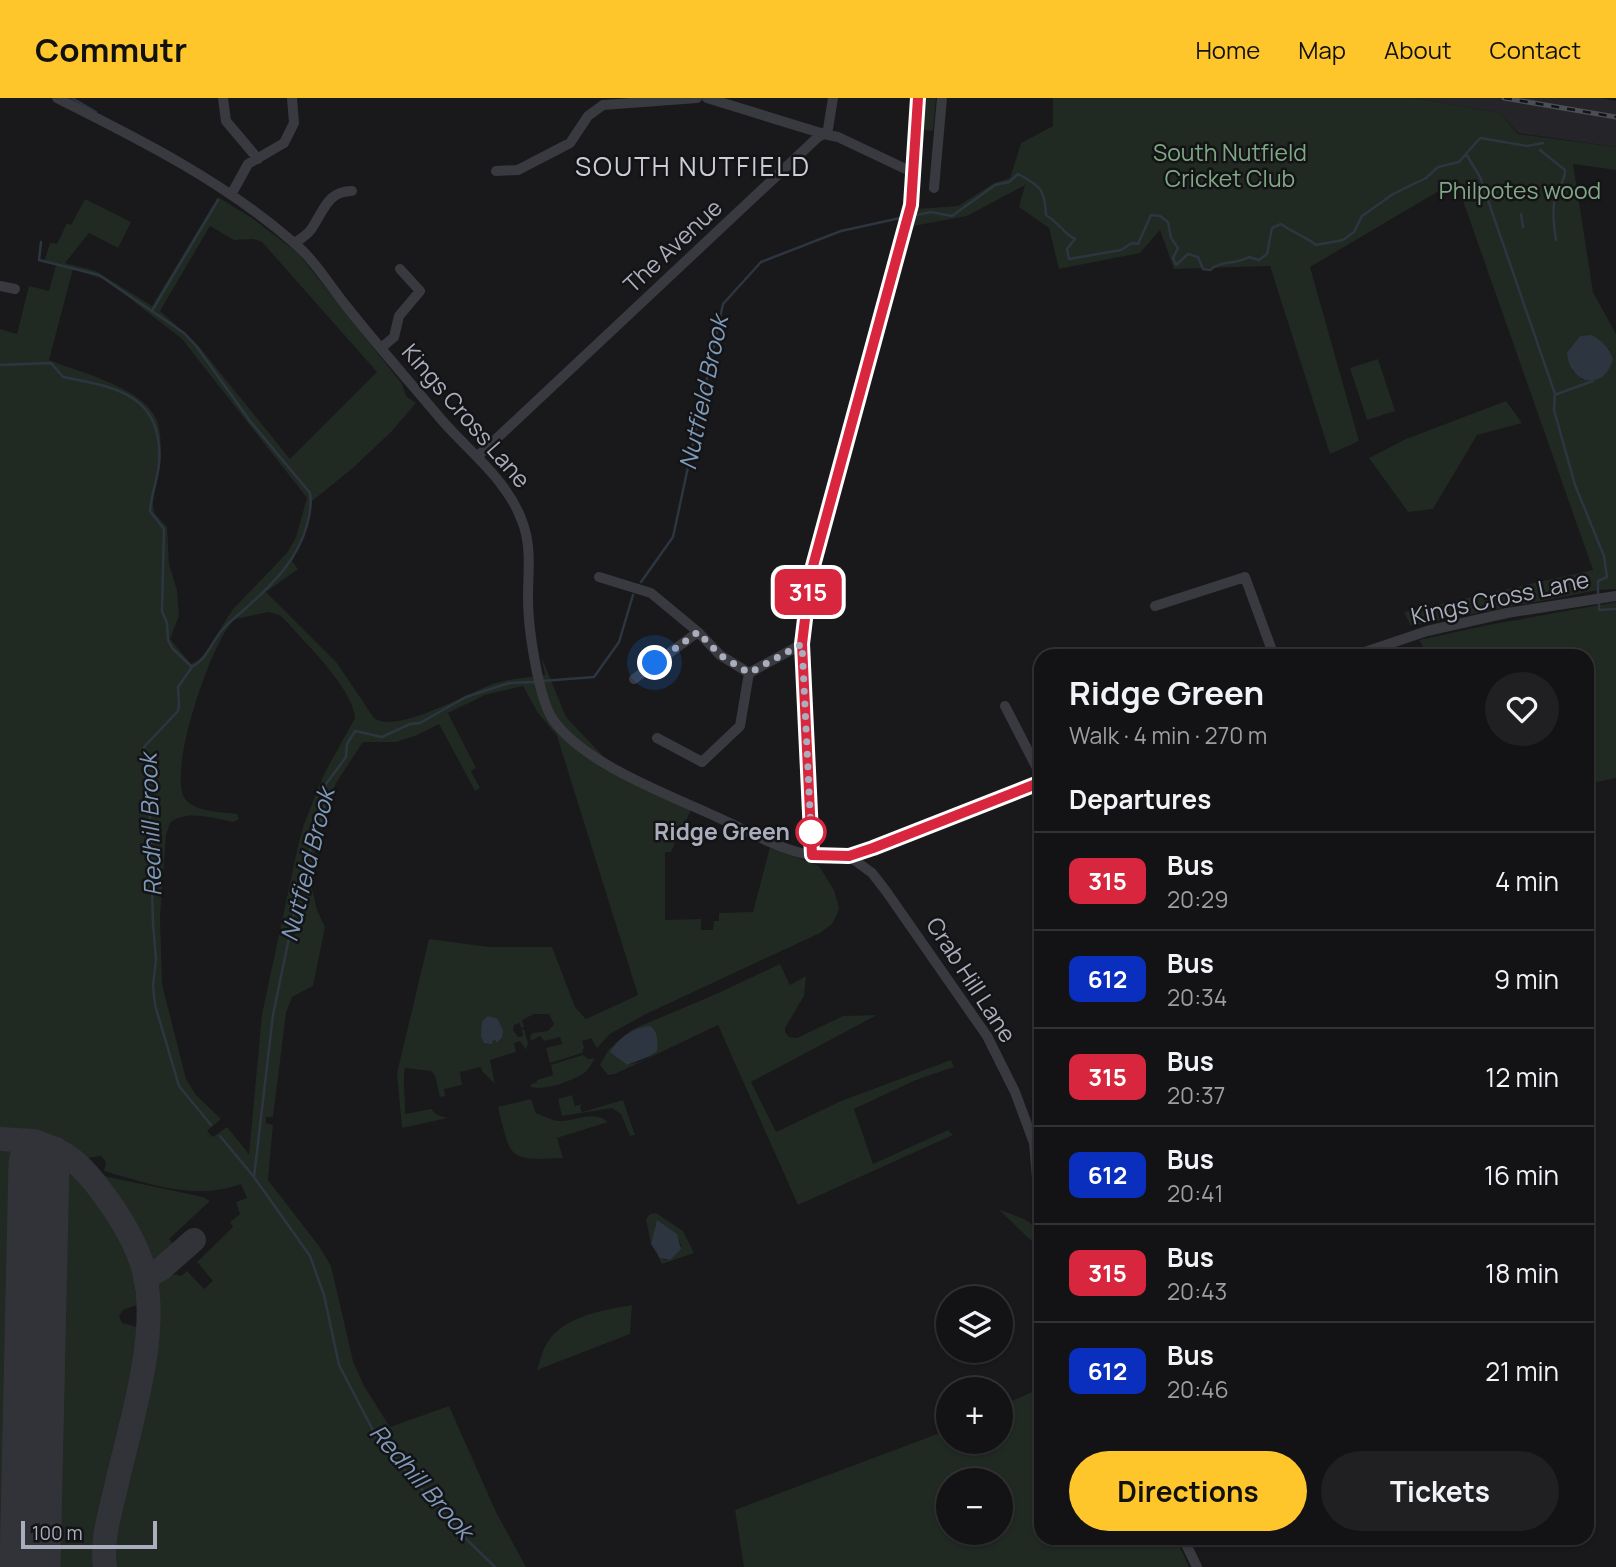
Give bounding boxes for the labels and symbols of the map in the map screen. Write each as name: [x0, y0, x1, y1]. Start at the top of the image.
park label: South Nutfield Cricket Club: [1153, 136, 1307, 194]
district label: SOUTH NUTFIELD: [575, 148, 811, 184]
park label: Philpotes wood: [1439, 174, 1601, 206]
street label: The Avenue: [616, 191, 729, 299]
water label: Nutfield Brook: [670, 310, 736, 473]
street label: Kings Cross Lane: [395, 336, 538, 494]
street label: Kings Cross Lane: [1408, 563, 1592, 632]
line badge: 315: [768, 569, 848, 615]
your location: [637, 645, 672, 680]
water label: Redhill Brook: [130, 750, 168, 897]
water label: Nutfield Brook: [272, 782, 342, 945]
place label: Ridge Green: [654, 815, 790, 847]
marker: Ridge Green: [796, 817, 826, 847]
street label: Crab Hill Lane: [919, 911, 1024, 1048]
water label: Redhill Brook: [363, 1416, 483, 1548]
scale bar: [21, 1518, 158, 1550]

